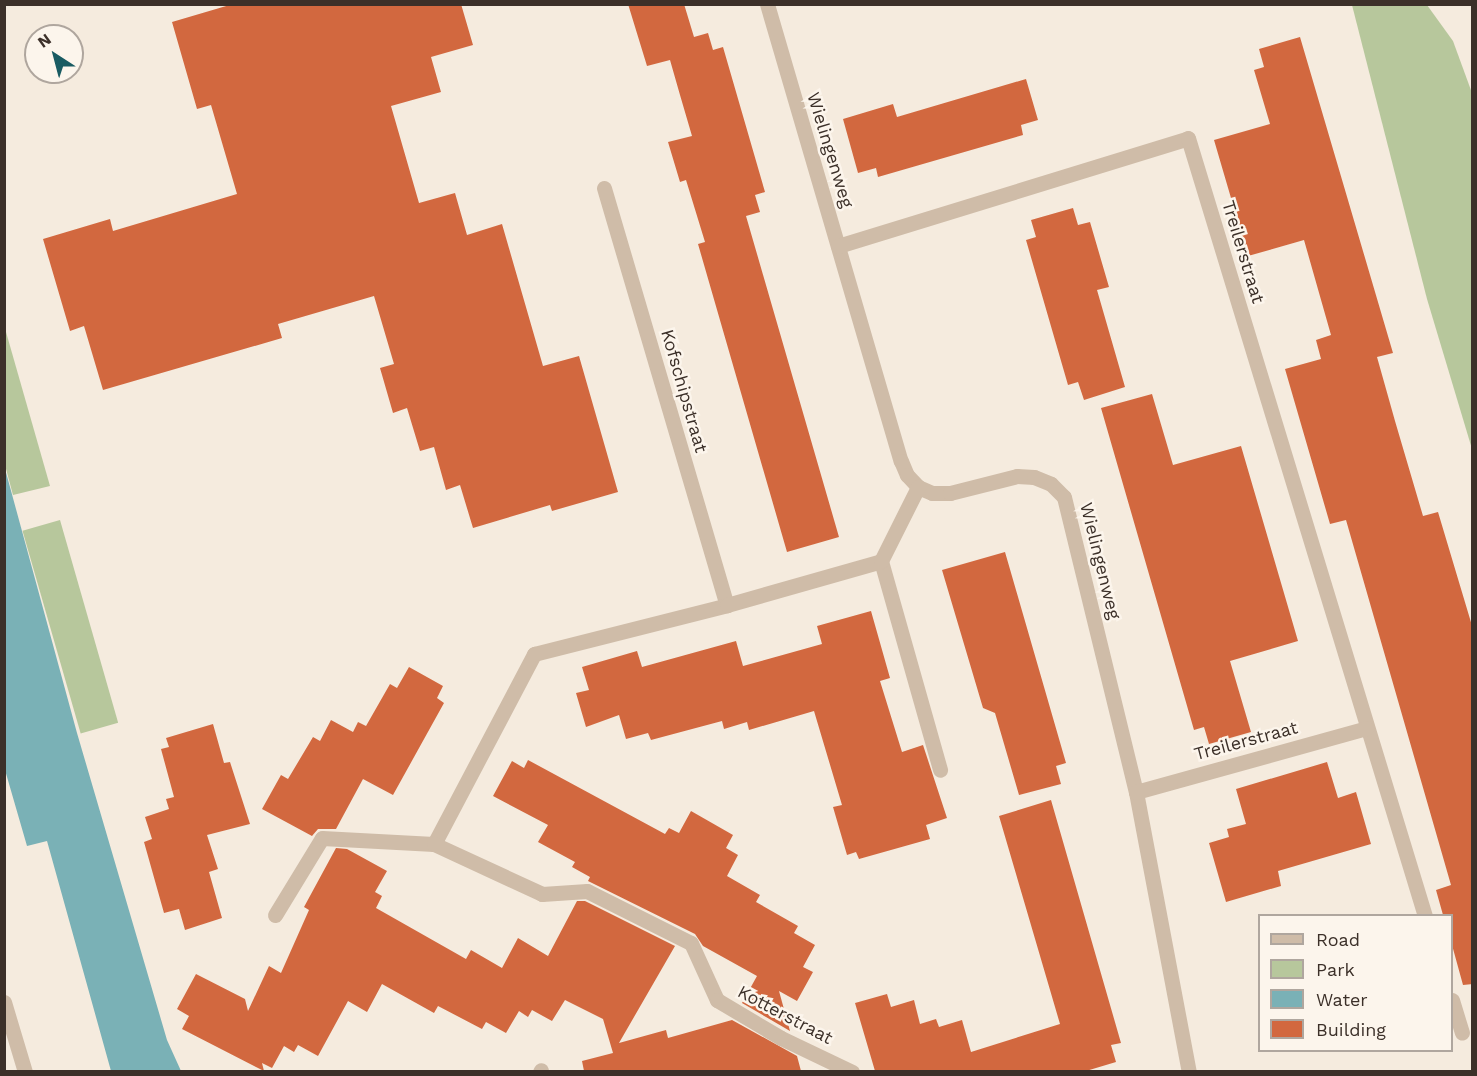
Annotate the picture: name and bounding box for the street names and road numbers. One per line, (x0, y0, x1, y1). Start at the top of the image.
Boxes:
street label: Wielingenweg (802, 90, 858, 210)
street label: Treilerstraat (1217, 198, 1269, 306)
street label: Kofschipstraat (656, 327, 712, 455)
street label: Wielingenweg (1075, 500, 1125, 622)
street label: Treilerstraat (1192, 717, 1300, 765)
street label: Kotterstraat (734, 981, 836, 1049)

